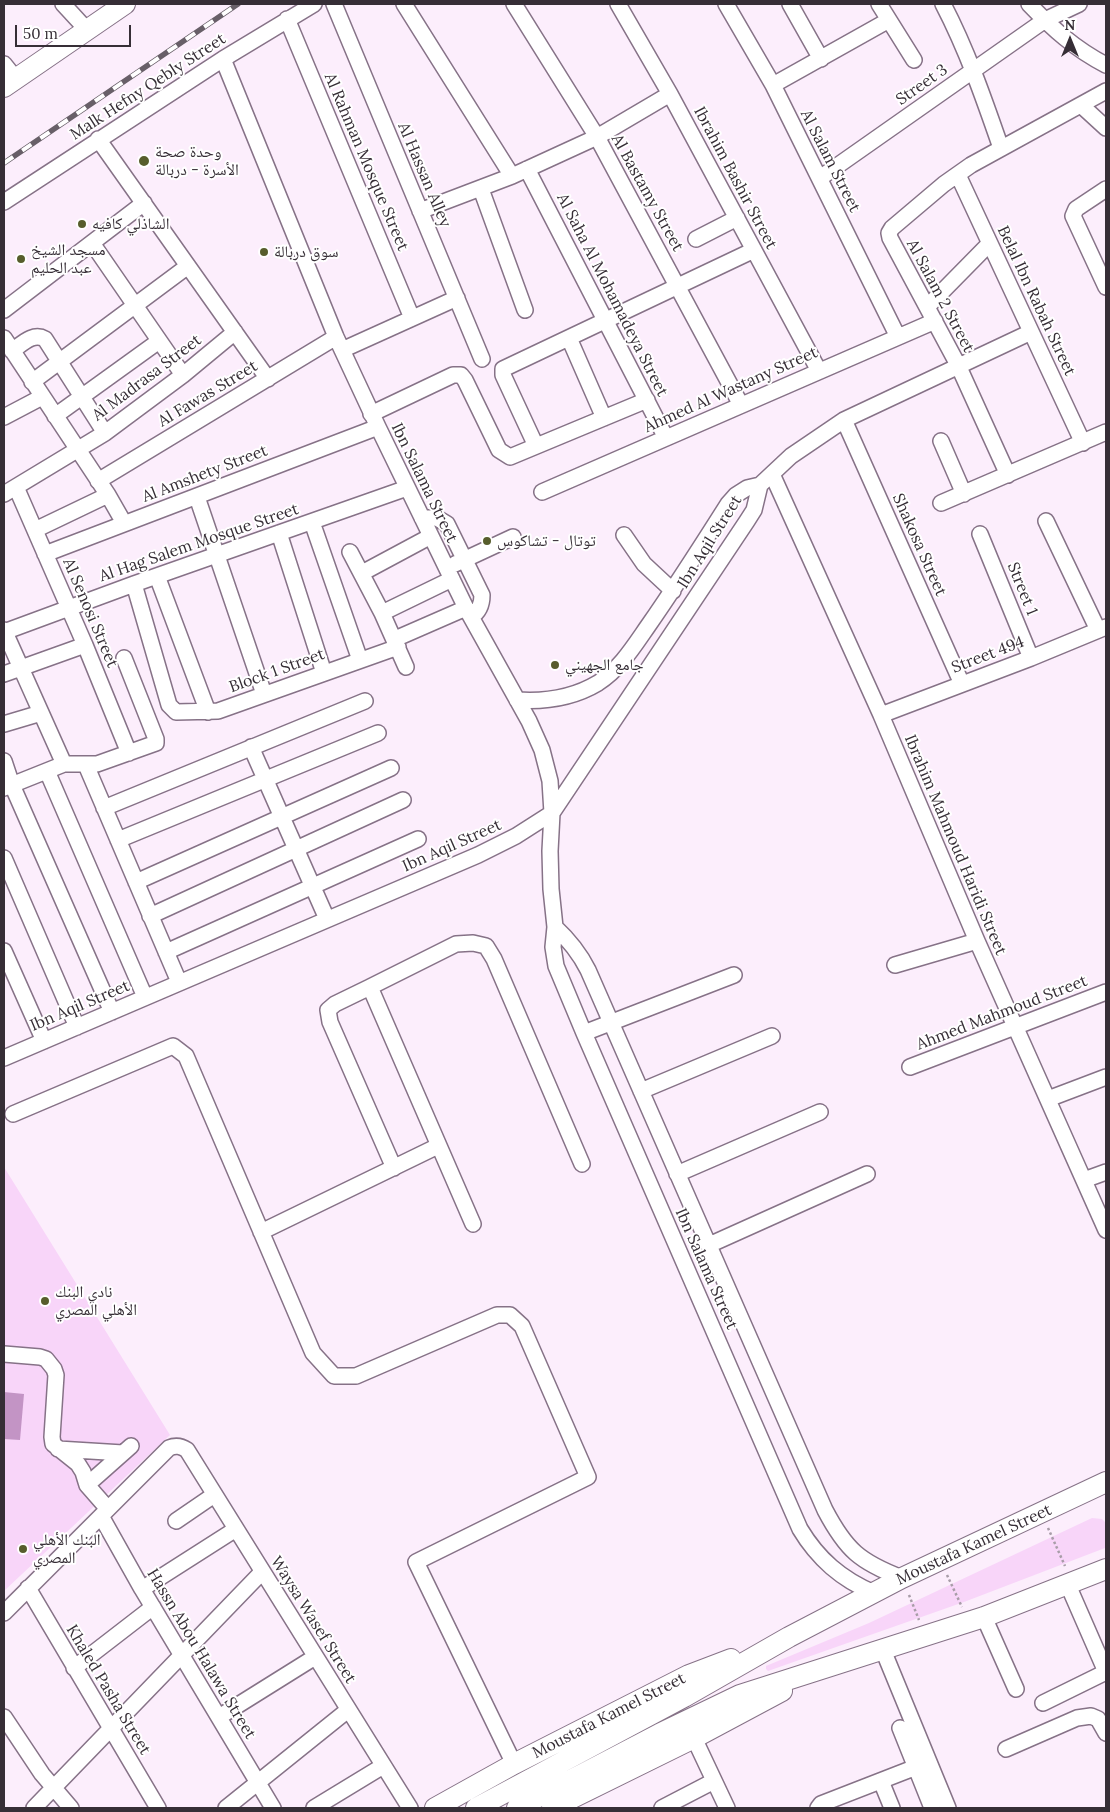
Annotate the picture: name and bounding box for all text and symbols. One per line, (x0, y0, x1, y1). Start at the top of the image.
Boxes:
scale bar (18, 15, 134, 47)
north arrow (1045, 15, 1095, 65)
text: N (1065, 16, 1075, 34)
text: 50 m (23, 24, 58, 43)
street label: Malk Hefny Qebly Street (67, 30, 229, 144)
street label: Street 3 (893, 60, 951, 110)
street label: Al Rahman Mosque Street (320, 70, 412, 254)
street label: Ibrahim Bashir Street (689, 104, 781, 252)
street label: Al Salam Street (796, 107, 864, 215)
street label: Al Hassan Alley (393, 120, 455, 230)
street label: Al Bastamy Street (607, 131, 687, 255)
place label: وحدة صحة الأسرة - دربالة (155, 142, 239, 180)
marker: وحدة صحة الأسرة - دربالة (137, 154, 151, 168)
street label: Al Saha Al Mohamadeya Street (552, 190, 672, 400)
place label: الشاذلي كافيه (92, 214, 169, 234)
marker: الشاذلي كافيه (76, 218, 88, 230)
street label: Belal Ibn Rabah Street (993, 223, 1079, 379)
street label: Al Salam 2 Street (902, 236, 978, 356)
place label: مسجد الشيخ عبد الحليم (31, 240, 106, 278)
place label: سوق دربالة (274, 242, 338, 262)
marker: سوق دربالة (258, 246, 270, 258)
marker: مسجد الشيخ عبد الحليم (15, 253, 27, 265)
street label: Al Madrasa Street (89, 331, 205, 425)
street label: Ahmed Al Wastany Street (641, 343, 821, 437)
street label: Al Fawas Street (155, 357, 261, 431)
street label: Ibn Salama Street (387, 420, 461, 546)
street label: Al Amshety Street (140, 441, 270, 507)
street label: Shakosa Street (888, 491, 950, 599)
street label: Ibn Aqil Street (674, 492, 746, 592)
street label: Al Hag Salem Mosque Street (97, 500, 301, 586)
place label: توتال - تشاكوس (497, 531, 596, 551)
marker: توتال - تشاكوس (481, 535, 493, 547)
street label: Al Senosi Street (58, 555, 122, 671)
street label: Street 1 (1003, 560, 1041, 618)
street label: Street 494 (949, 632, 1027, 678)
street label: Block 1 Street (227, 645, 327, 697)
place label: جامع الجهيني (565, 655, 644, 675)
marker: جامع الجهيني (549, 659, 561, 671)
street label: Ibrahim Mahmoud Haridi Street (900, 732, 1010, 958)
street label: Ibn Aqil Street (400, 816, 504, 876)
street label: Ahmed Mahmoud Street (914, 972, 1090, 1054)
street label: Ibn Aqil Street (27, 976, 133, 1036)
street label: Ibn Salama Street (671, 1205, 741, 1333)
place label: نادي البنك الأهلي المصري (55, 1282, 137, 1320)
marker: نادي البنك الأهلي المصري (39, 1295, 51, 1307)
street label: Moustafa Kamel Street (893, 1501, 1055, 1589)
place label: البنك الأهلي المصري (33, 1530, 101, 1568)
marker: البنك الأهلي المصري (17, 1543, 29, 1555)
street label: Waysa Wasef Street (266, 1553, 360, 1687)
street label: Hassn Abou Halawa Street (142, 1565, 260, 1743)
street label: Khaled Pasha Street (62, 1622, 154, 1758)
street label: Moustafa Kamel Street (529, 1669, 689, 1763)

